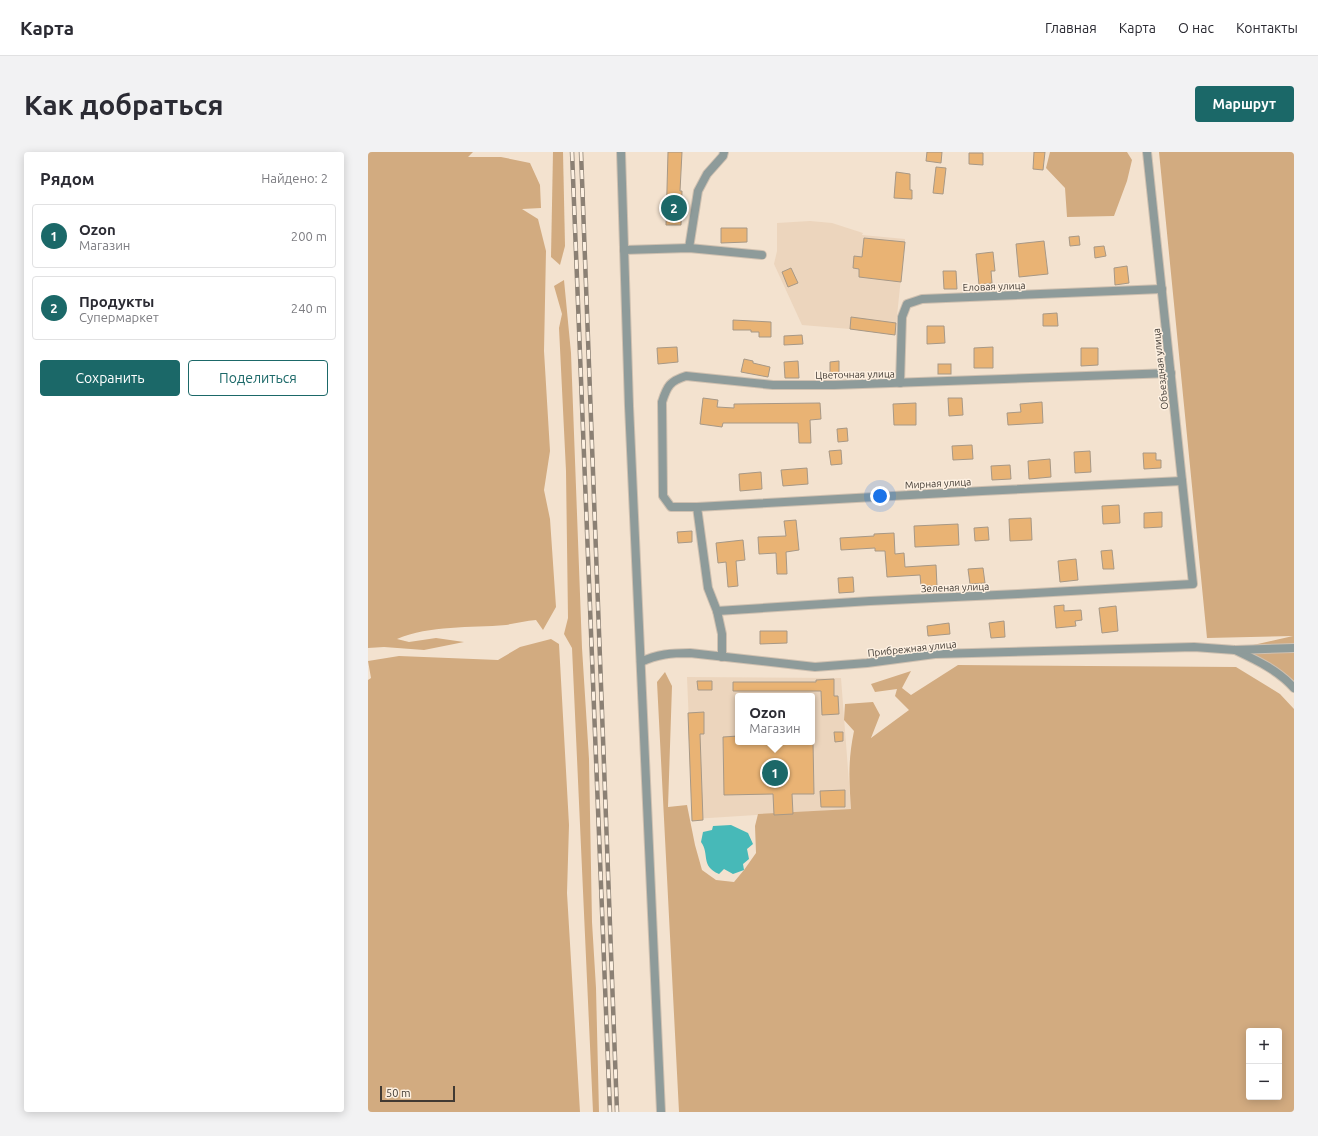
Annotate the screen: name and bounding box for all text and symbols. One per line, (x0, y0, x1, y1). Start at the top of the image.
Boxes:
text: Карта (20, 17, 74, 39)
text: Главная (1045, 20, 1097, 36)
text: Карта (1119, 20, 1156, 36)
text: О нас (1178, 20, 1214, 36)
text: Контакты (1236, 20, 1298, 36)
button: Маршрут (1195, 86, 1294, 122)
text: Как добраться (24, 89, 223, 120)
text: Рядом (40, 169, 95, 188)
text: Найдено: 2 (261, 171, 328, 185)
pin: 2 (661, 193, 687, 223)
text: Ozon (79, 221, 116, 238)
text: 1 (50, 229, 58, 243)
text: 200 m (291, 229, 327, 243)
text: Магазин (79, 238, 130, 252)
street label: Еловая улица (962, 280, 1026, 293)
text: Продукты (79, 293, 154, 310)
text: 2 (50, 301, 58, 315)
text: 240 m (291, 301, 327, 315)
text: Супермаркет (79, 310, 159, 324)
street label: Объездная улица (1151, 328, 1170, 410)
button: Сохранить (40, 360, 180, 396)
button: Поделиться (188, 360, 328, 396)
street label: Цветочная улица (815, 368, 895, 381)
street label: Мирная улица (905, 476, 972, 491)
your location (870, 486, 890, 506)
street label: Зеленая улица (921, 581, 989, 594)
street label: Прибрежная улица (867, 638, 957, 659)
popup (735, 693, 815, 745)
text: Ozon (749, 704, 786, 721)
text: Магазин (749, 721, 801, 735)
pin: 1 (762, 758, 788, 788)
map controls (1246, 1028, 1282, 1100)
button: + (1246, 1028, 1282, 1064)
button: − (1246, 1064, 1282, 1100)
scale bar (380, 1084, 455, 1103)
text: 50 m (386, 1087, 410, 1099)

